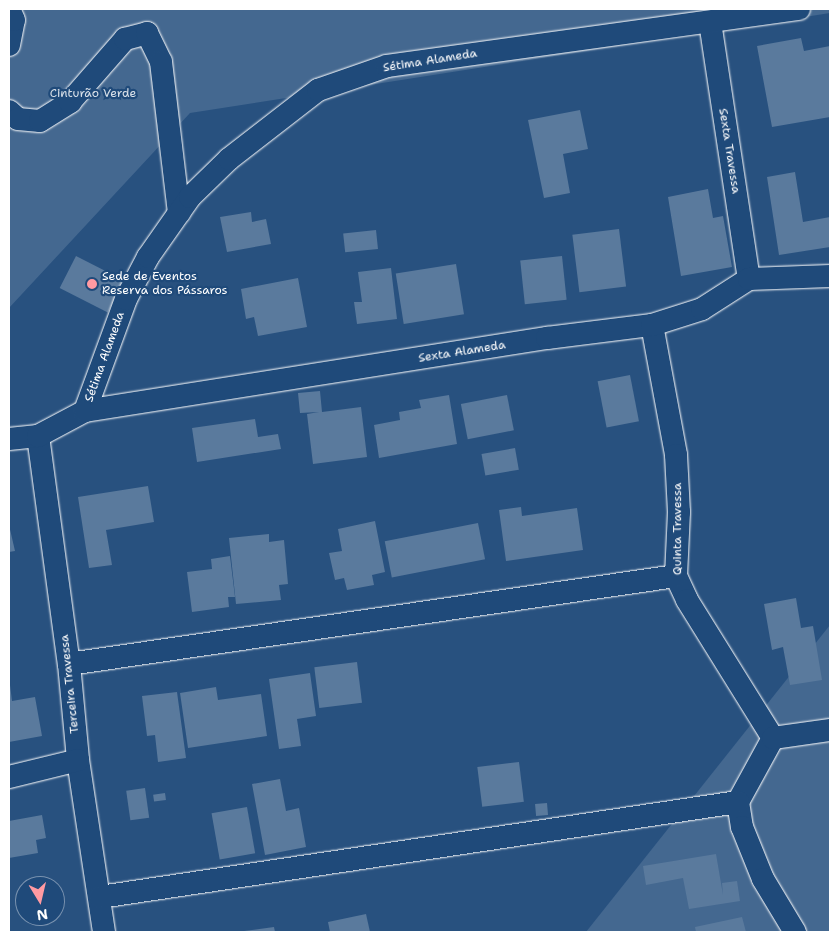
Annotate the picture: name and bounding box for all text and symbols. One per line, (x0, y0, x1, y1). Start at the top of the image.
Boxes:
street label: Sétima Alameda (382, 46, 478, 76)
park label: Cinturão Verde (50, 87, 136, 101)
street label: Sexta Travessa (715, 107, 743, 195)
place label: Sede de Eventos Reserva dos Pássaros (102, 270, 228, 298)
marker: Sede de Eventos Reserva dos Pássaros (86, 278, 98, 290)
street label: Sétima Alameda (82, 310, 128, 404)
street label: Sexta Alameda (417, 338, 507, 366)
street label: Quinta Travessa (671, 483, 685, 575)
street label: Terceira Travessa (58, 634, 82, 734)
north arrow (15, 876, 65, 926)
text: N (35, 905, 49, 925)

